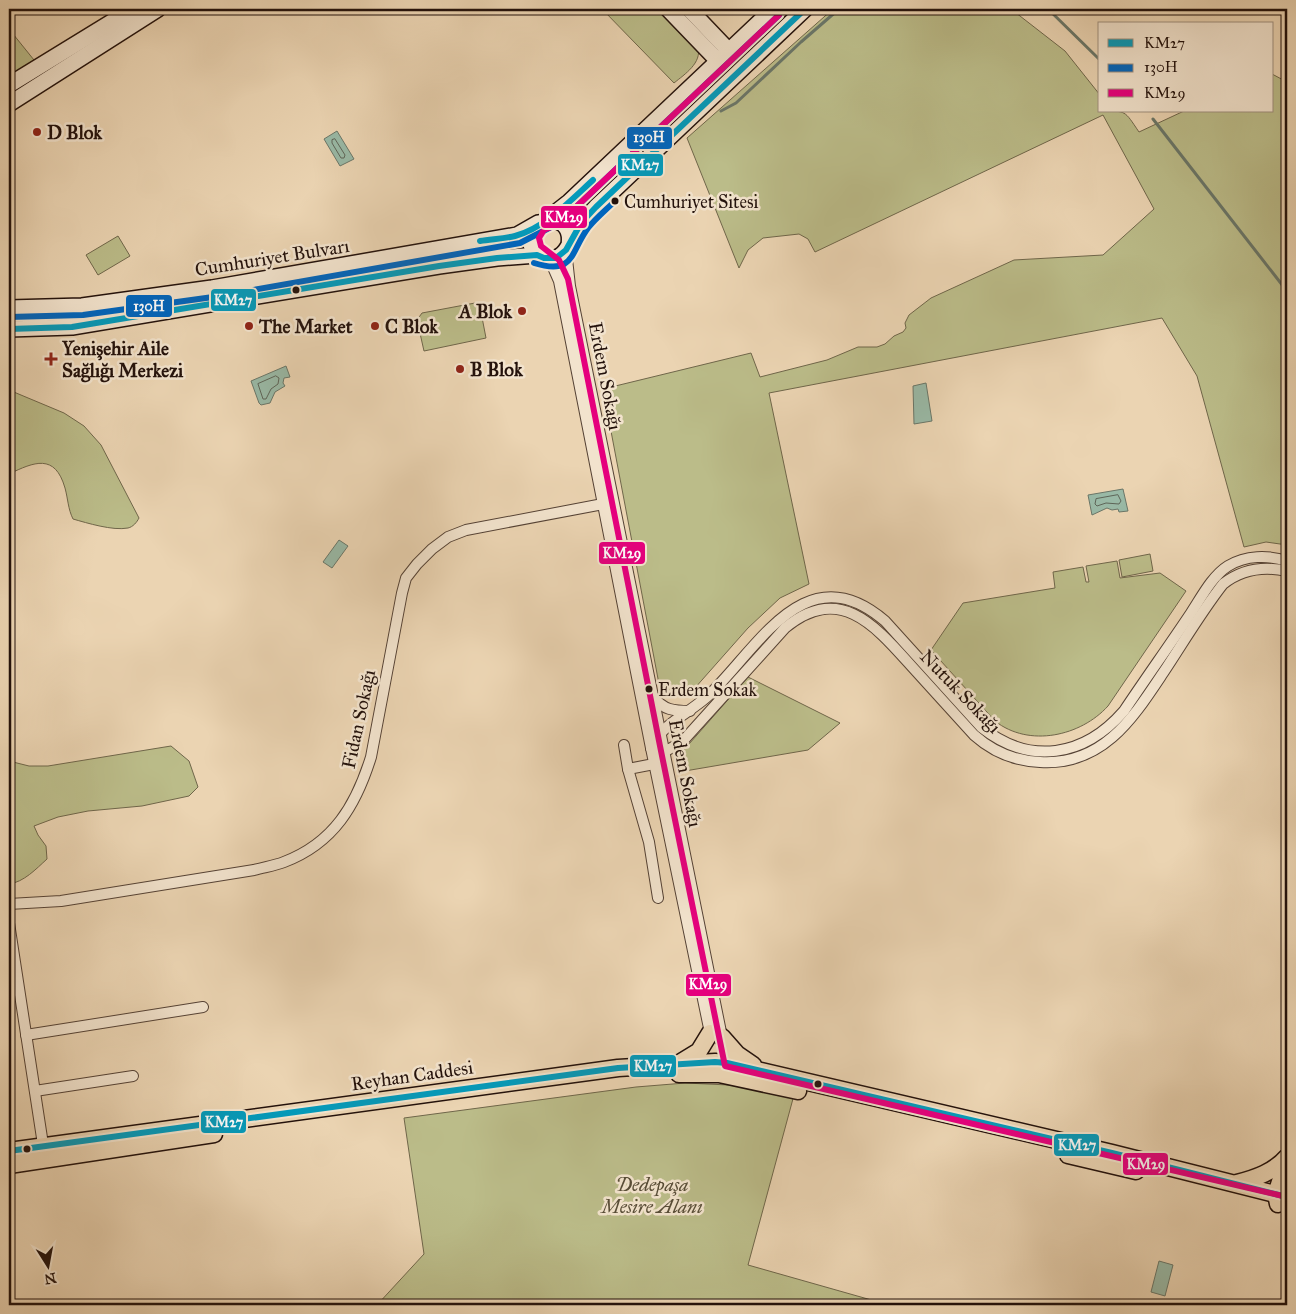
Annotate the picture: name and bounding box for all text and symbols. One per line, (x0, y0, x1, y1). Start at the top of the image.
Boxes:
legend (1098, 22, 1274, 112)
text: KM27 (1144, 34, 1185, 52)
text: 130H (1144, 58, 1178, 76)
text: KM29 (1144, 84, 1186, 102)
place label: D Blok (47, 121, 103, 144)
marker: D Blok (31, 126, 43, 138)
line badge: 130H (626, 126, 673, 150)
text: 130H (633, 129, 665, 147)
line badge: KM27 (617, 153, 664, 177)
text: KM27 (621, 157, 660, 174)
place label: Cumhuriyet Sitesi (624, 191, 759, 213)
marker: Cumhuriyet Sitesi (610, 196, 620, 206)
line badge: KM29 (540, 205, 588, 229)
text: KM29 (545, 209, 583, 227)
street label: Cumhuriyet Bulvarı (193, 234, 351, 281)
unlabelled marker (291, 285, 301, 295)
line badge: KM27 (210, 288, 257, 312)
text: KM27 (214, 292, 253, 309)
line badge: 130H (125, 294, 173, 318)
text: 130H (133, 298, 165, 316)
place label: A Blok (457, 300, 513, 323)
marker: A Blok (516, 305, 528, 317)
place label: The Market (258, 315, 353, 338)
place label: C Blok (385, 315, 439, 338)
marker: The Market (243, 320, 255, 332)
marker: C Blok (369, 320, 381, 332)
street label: Erdem Sokağı (583, 320, 627, 432)
place label: Yenişehir Aile Sağlığı Merkezi (61, 337, 184, 383)
marker: Yenişehir Aile Sağlığı Merkezi (44, 352, 58, 366)
place label: B Blok (470, 358, 524, 381)
marker: B Blok (454, 363, 466, 375)
line badge: KM29 (598, 541, 646, 565)
text: KM29 (603, 545, 641, 563)
street label: Nutuk Sokağı (914, 645, 1006, 739)
street label: Fidan Sokağı (337, 667, 381, 771)
place label: Erdem Sokak (658, 679, 758, 701)
marker: Erdem Sokak (644, 684, 654, 694)
street label: Erdem Sokağı (663, 717, 707, 829)
line badge: KM29 (685, 973, 732, 997)
text: KM29 (689, 976, 727, 994)
line badge: KM27 (629, 1054, 677, 1078)
street label: Reyhan Caddesi (350, 1056, 475, 1095)
text: KM27 (634, 1058, 673, 1075)
unlabelled marker (813, 1079, 823, 1089)
line badge: KM27 (200, 1110, 247, 1134)
text: KM27 (205, 1114, 244, 1131)
line badge: KM27 (1053, 1133, 1100, 1157)
text: KM27 (1058, 1137, 1097, 1154)
unlabelled marker (22, 1144, 32, 1154)
line badge: KM29 (1122, 1152, 1169, 1176)
text: KM29 (1127, 1156, 1165, 1174)
park label: Dedepaşa Mesire Alanı (599, 1173, 703, 1218)
north arrow (22, 1242, 72, 1292)
text: N (43, 1269, 58, 1288)

